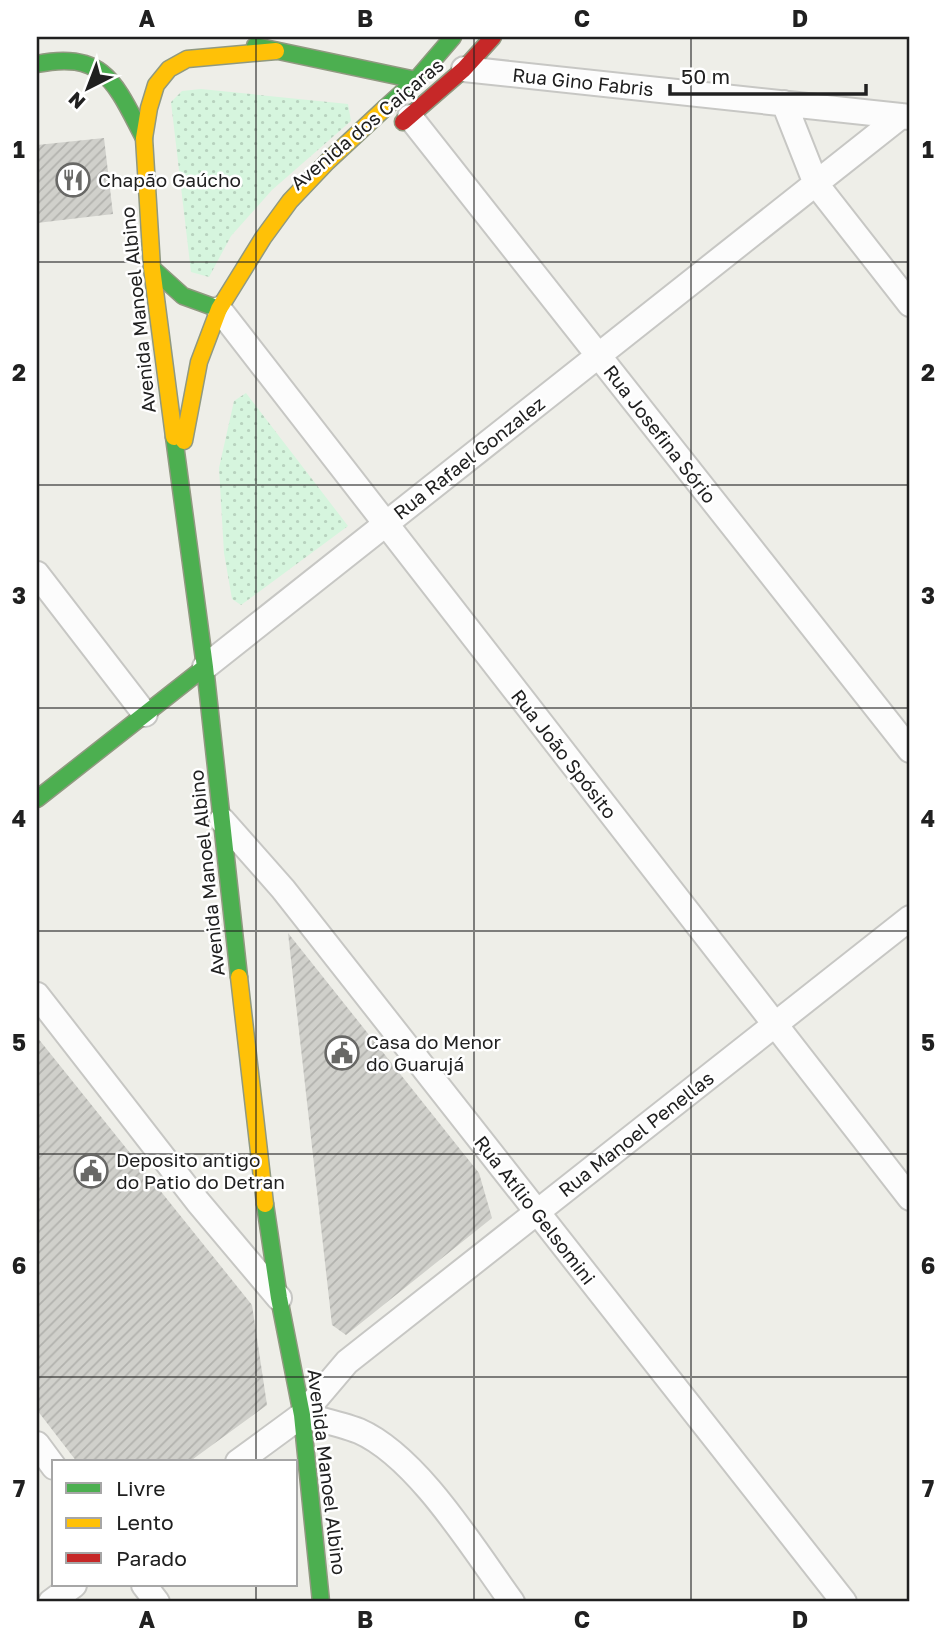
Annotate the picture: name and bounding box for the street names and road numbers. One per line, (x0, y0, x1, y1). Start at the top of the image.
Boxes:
street label: Avenida dos Caiçaras (286, 53, 448, 194)
street label: Rua Gino Fabris (511, 63, 655, 100)
street label: Avenida Manoel Albino (115, 206, 160, 414)
street label: Rua Josefina Sório (599, 360, 721, 507)
street label: Rua Rafael Gonzalez (388, 391, 549, 524)
street label: Rua João Spósito (507, 684, 622, 823)
street label: Avenida Manoel Albino (184, 769, 229, 977)
street label: Rua Manoel Penellas (554, 1066, 718, 1201)
street label: Rua Atílio Gelsomini (470, 1131, 601, 1289)
street label: Avenida Manoel Albino (303, 1368, 352, 1576)

